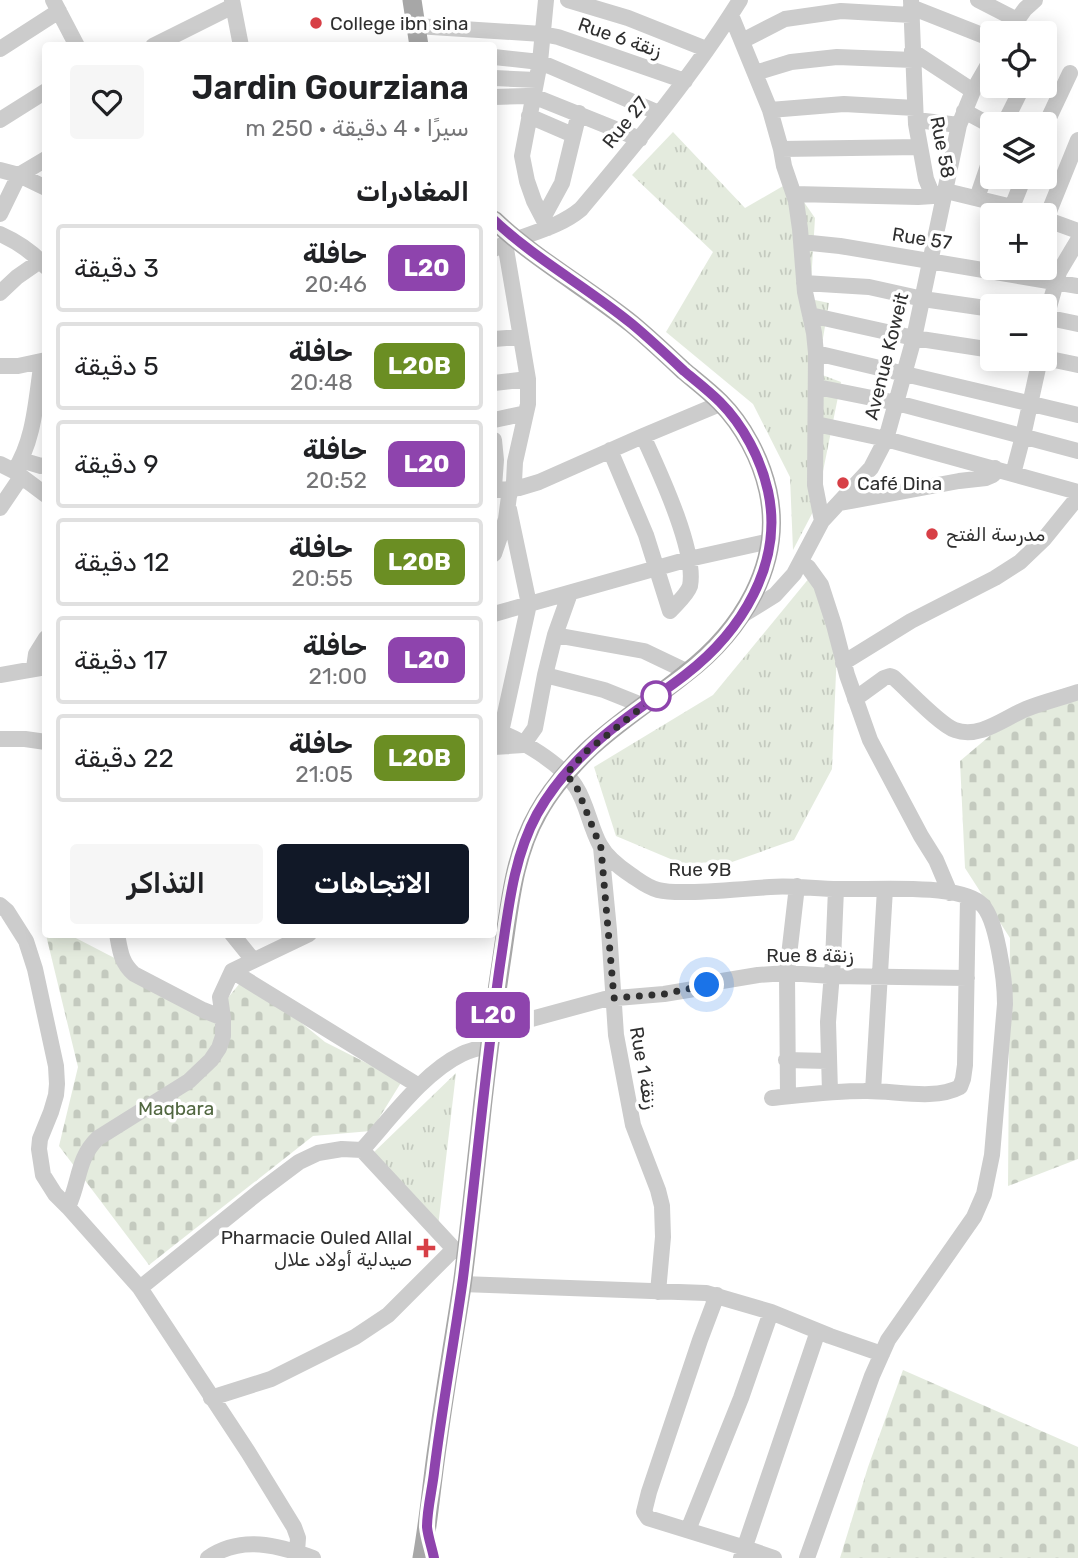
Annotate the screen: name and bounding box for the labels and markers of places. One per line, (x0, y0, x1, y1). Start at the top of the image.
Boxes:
place label: College ibn sina (330, 12, 468, 35)
marker: College ibn sina (308, 15, 324, 31)
place label: Café Dina (857, 472, 942, 495)
marker: Café Dina (835, 475, 851, 491)
place label: مدرسة الفتح (946, 523, 1045, 548)
marker: مدرسة الفتح (924, 526, 940, 542)
unlabelled marker (641, 681, 671, 711)
place label: Pharmacie Ouled Allal صيدلية أولاد علال (221, 1226, 412, 1271)
marker: Pharmacie Ouled Allal صيدلية أولاد علال (418, 1240, 434, 1256)

